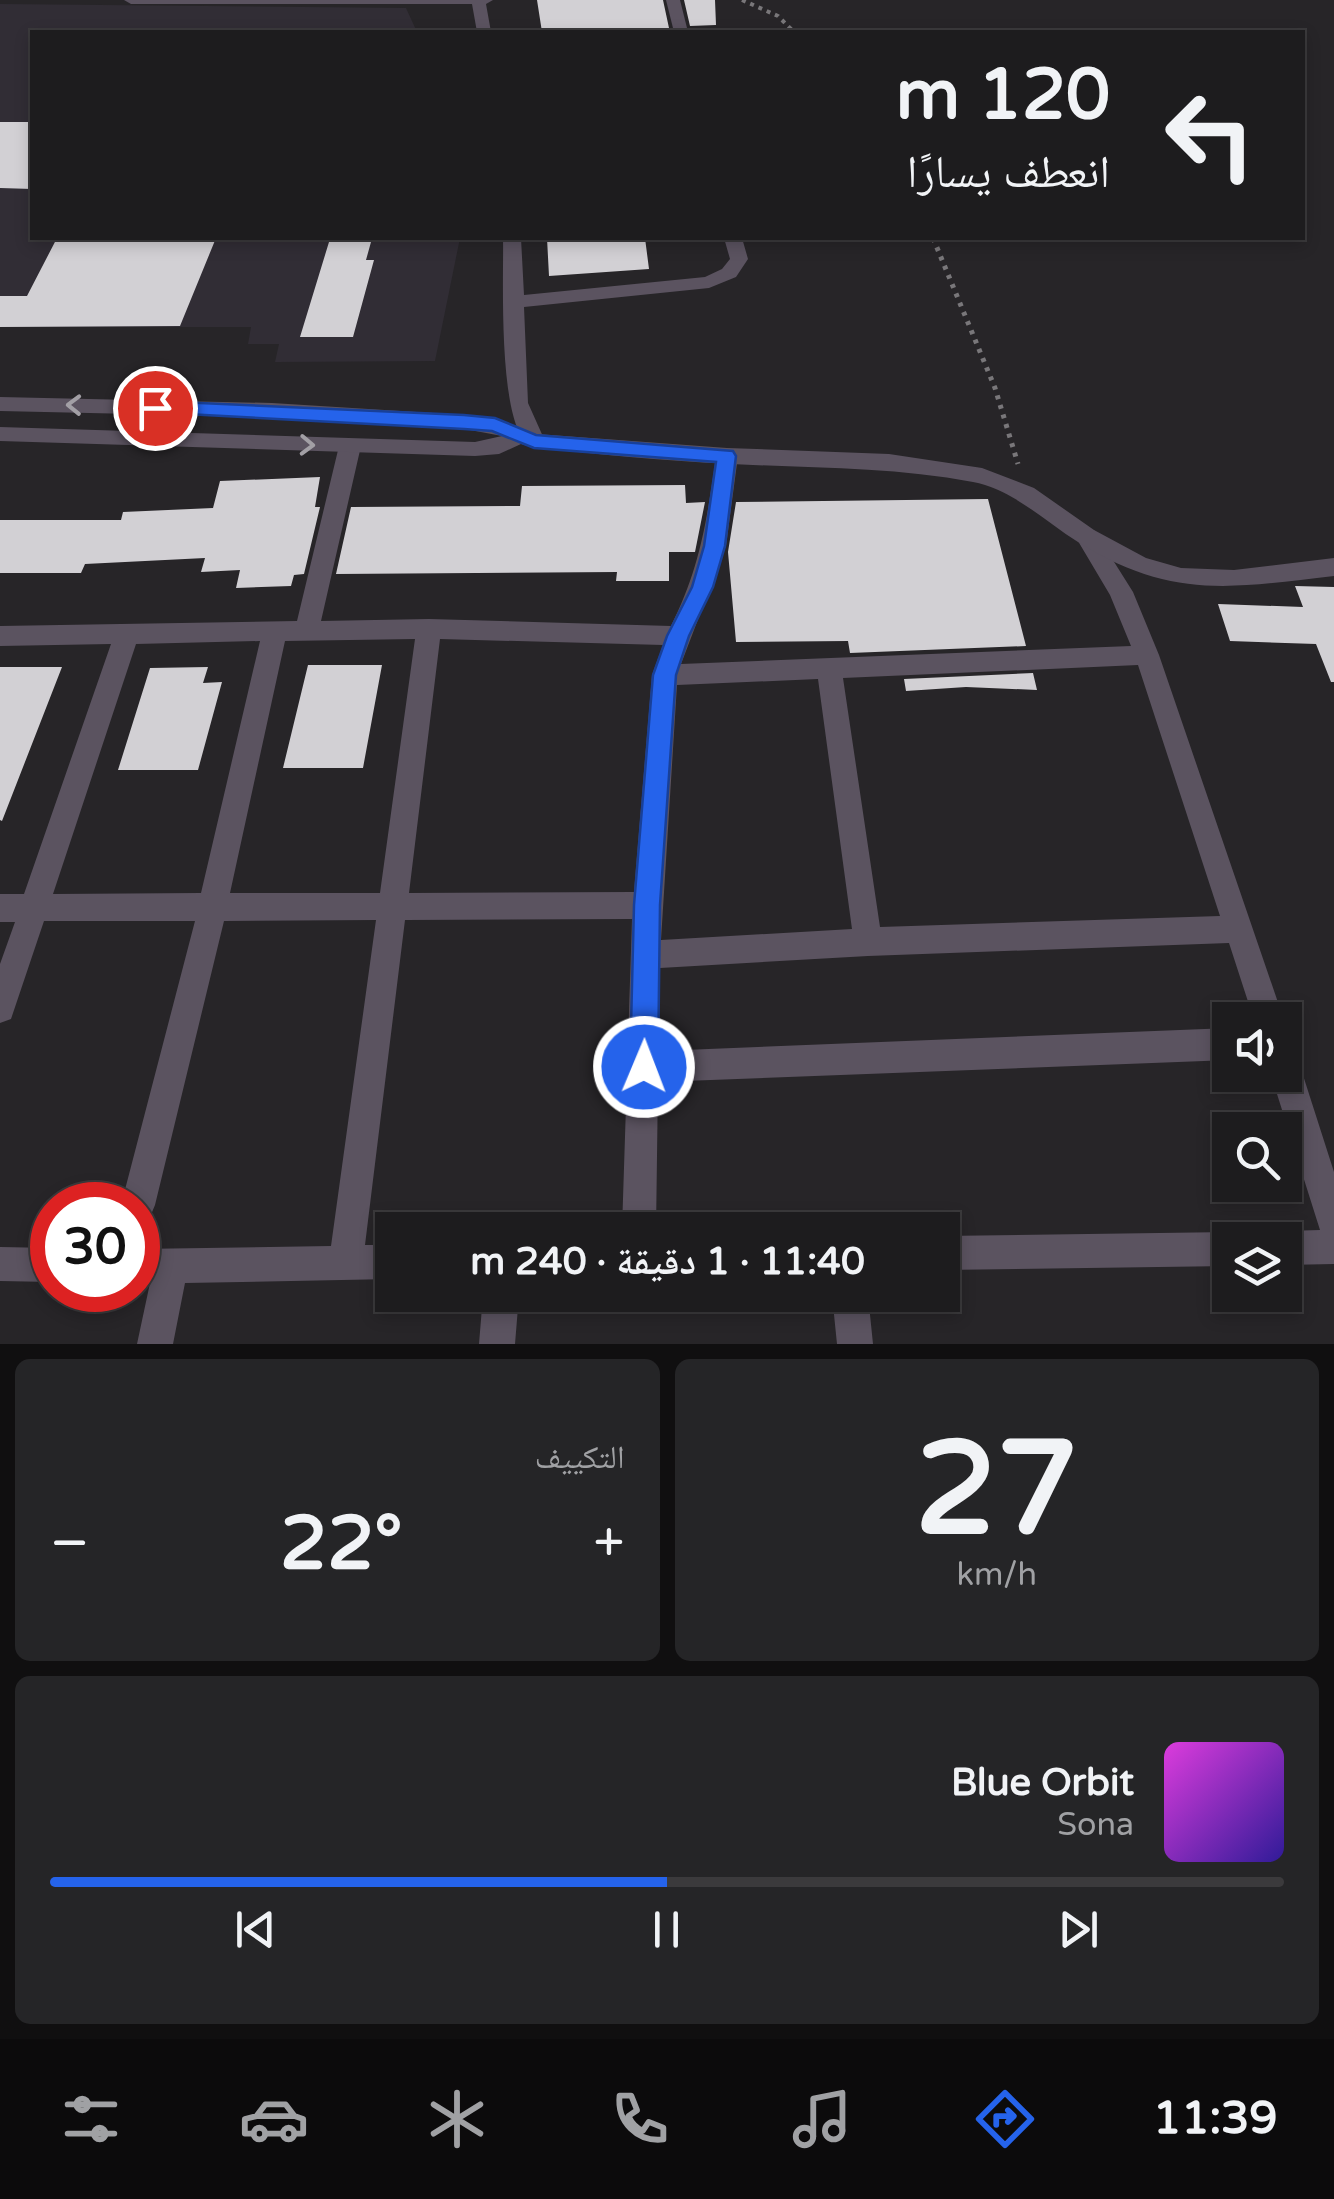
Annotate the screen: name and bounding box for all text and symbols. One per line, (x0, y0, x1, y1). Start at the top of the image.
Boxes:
text: 120 m (896, 54, 1110, 138)
icon: left (1145, 70, 1275, 200)
text: انعطف يسارًا (907, 146, 1110, 200)
pin (113, 366, 198, 451)
icon: arrive (128, 381, 183, 436)
one-way arrow (65, 395, 81, 416)
one-way arrow (300, 434, 316, 455)
map controls (1212, 1002, 1302, 1312)
button: sound (1212, 1002, 1302, 1092)
position arrow (592, 1015, 696, 1119)
button: search (1212, 1112, 1302, 1202)
speed limit sign: 30 (30, 1182, 160, 1312)
button: layers (1212, 1222, 1302, 1312)
text: 11:40 · 1 دقيقة · 240 m (470, 1239, 865, 1285)
text: 27 (915, 1413, 1078, 1569)
text: التكييف (535, 1439, 625, 1477)
text: 22° (280, 1499, 403, 1589)
text: − (50, 1511, 89, 1577)
text: + (594, 1511, 625, 1577)
text: km/h (957, 1556, 1037, 1594)
text: Blue Orbit (951, 1760, 1134, 1806)
text: Sona (1057, 1806, 1134, 1844)
icon: previous (228, 1902, 283, 1957)
icon: pause (639, 1902, 694, 1957)
icon: next (1051, 1902, 1106, 1957)
icon: filters (56, 2084, 126, 2154)
icon: car (239, 2084, 309, 2154)
icon: climate (422, 2084, 492, 2154)
icon: phone (605, 2084, 675, 2154)
icon: music (787, 2084, 857, 2154)
icon: directions (970, 2084, 1040, 2154)
text: 11:39 (1153, 2092, 1278, 2146)

